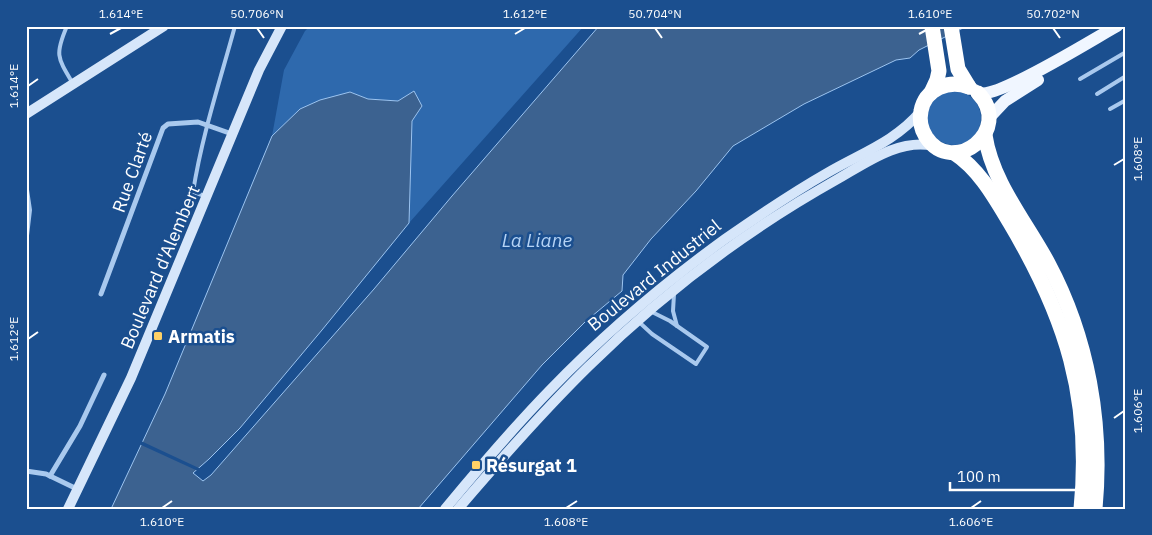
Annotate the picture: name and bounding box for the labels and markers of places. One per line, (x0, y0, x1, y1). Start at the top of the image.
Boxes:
place label: Armatis (168, 325, 235, 348)
marker: Armatis (152, 330, 164, 342)
place label: Résurgat 1 (486, 454, 577, 477)
marker: Résurgat 1 (470, 459, 482, 471)

